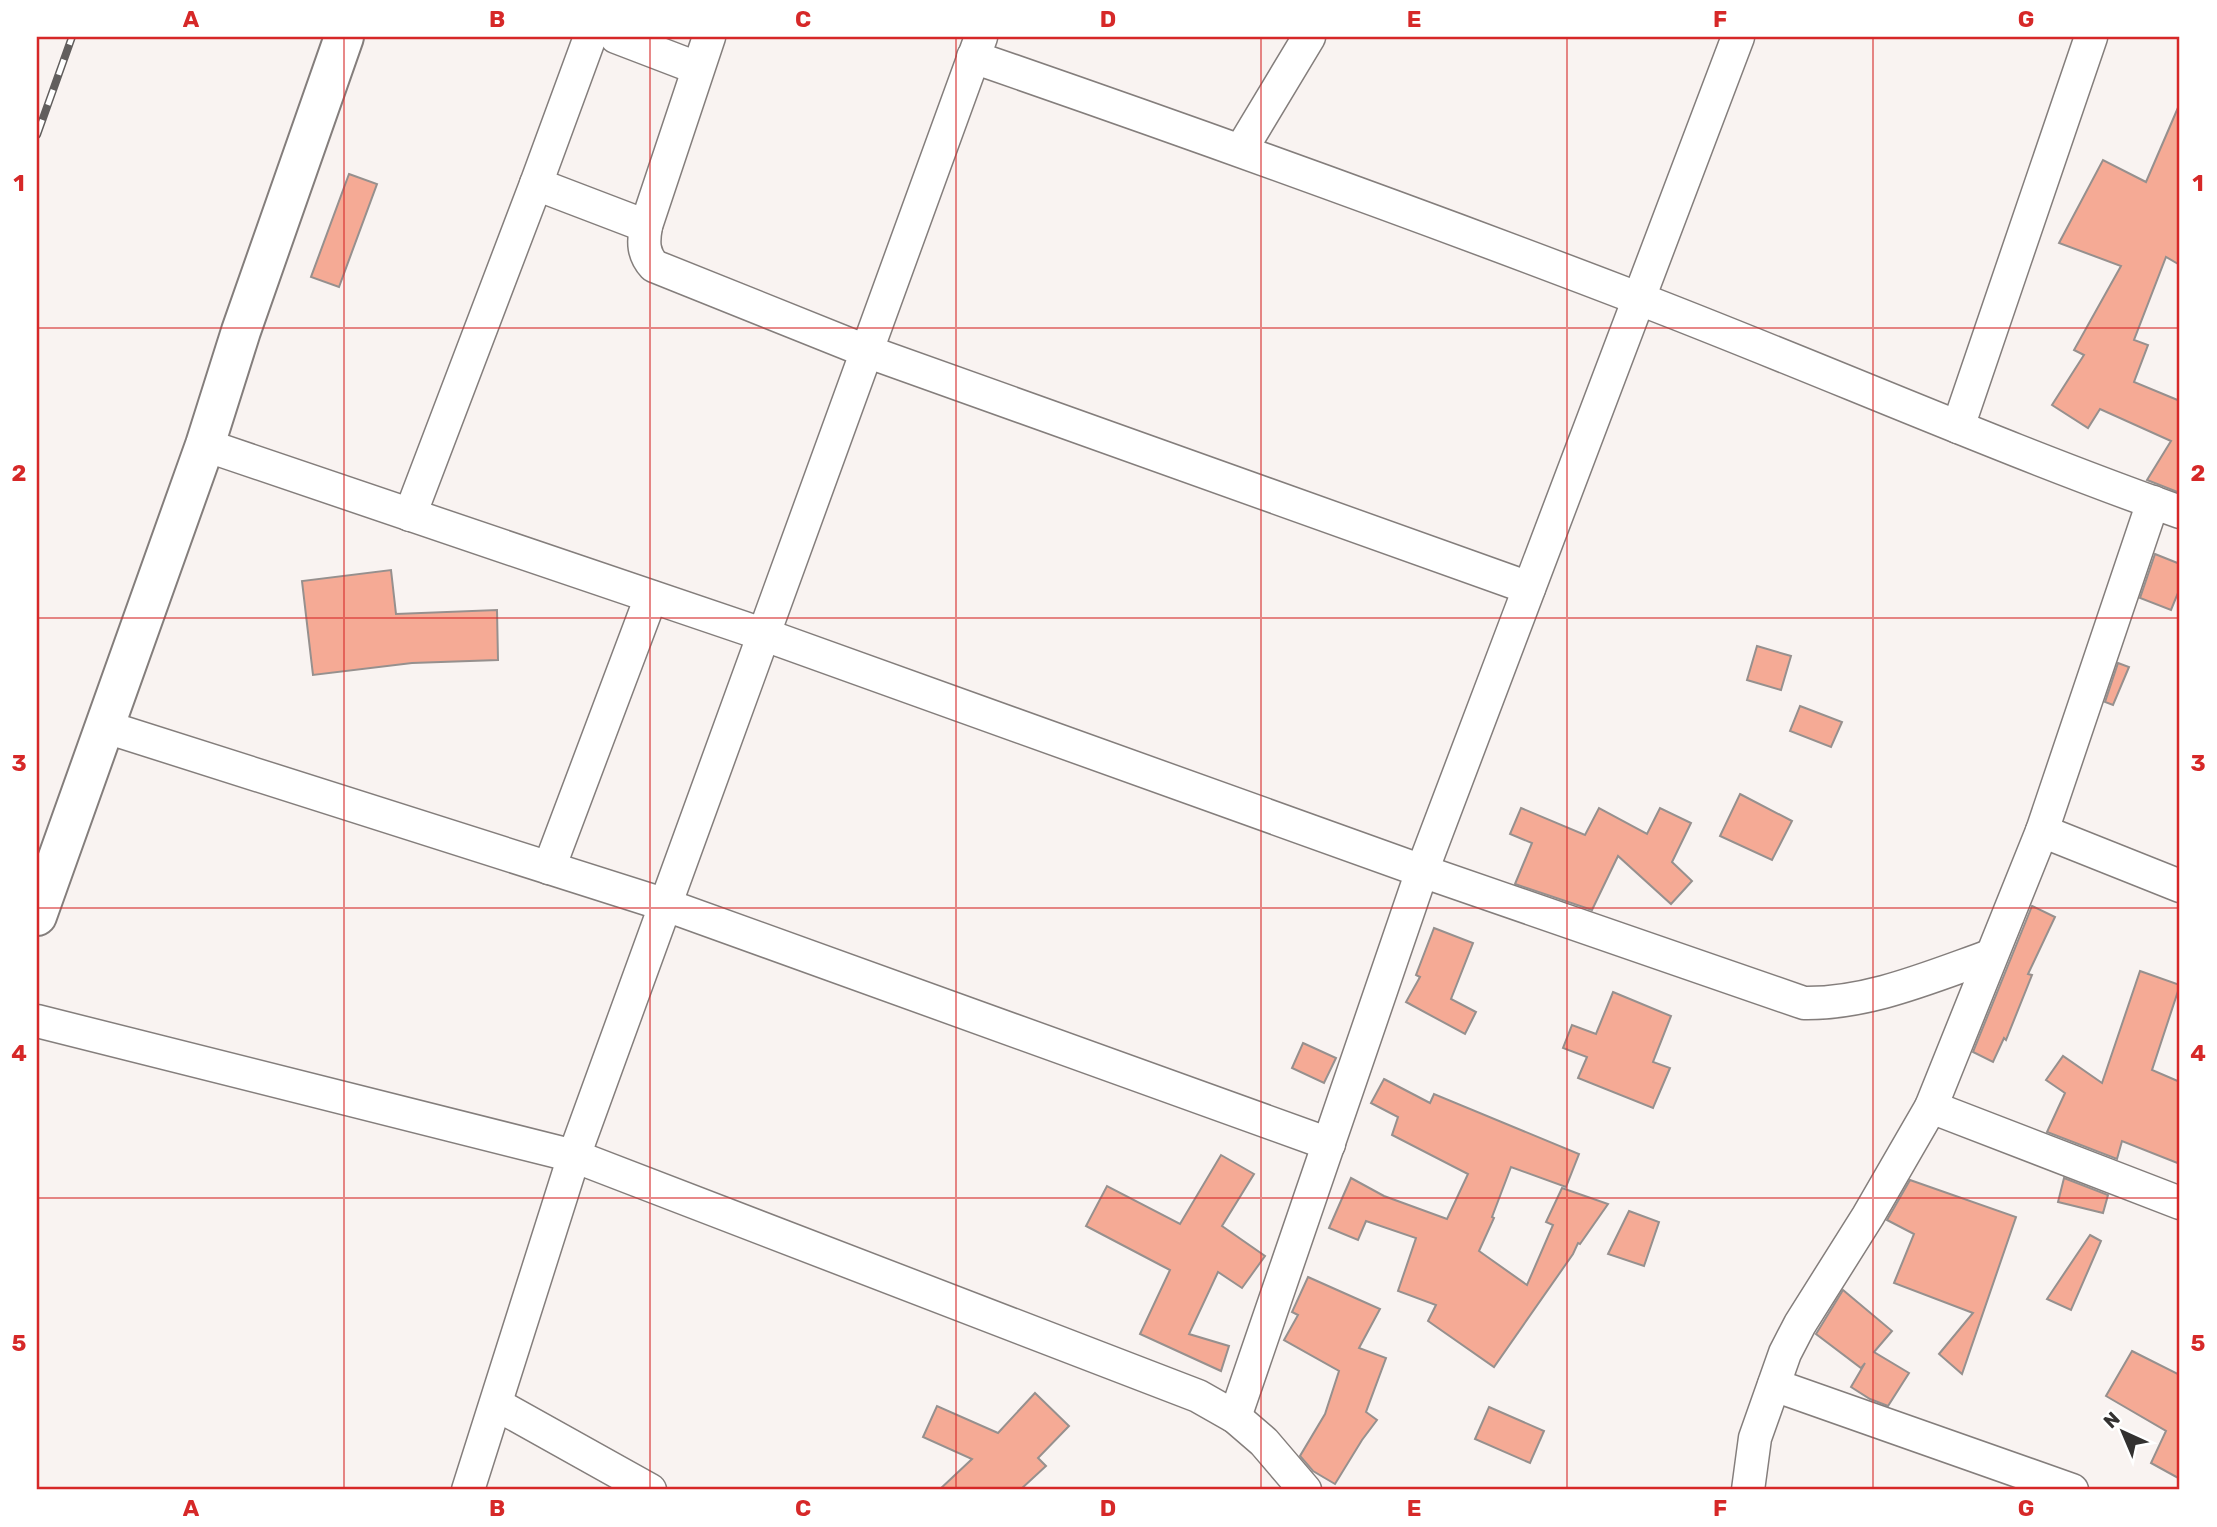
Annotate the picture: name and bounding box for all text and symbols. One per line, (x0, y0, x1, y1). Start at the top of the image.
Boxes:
text: A (183, 5, 200, 33)
text: B (489, 5, 505, 33)
text: C (795, 5, 811, 33)
text: D (1100, 5, 1116, 33)
text: E (1407, 5, 1421, 33)
text: F (1713, 5, 1727, 33)
text: G (2018, 5, 2034, 33)
text: 1 (13, 169, 25, 197)
text: 1 (2192, 169, 2204, 197)
text: 2 (12, 459, 26, 487)
text: 2 (2191, 459, 2205, 487)
text: 3 (11, 749, 27, 777)
text: 3 (2190, 749, 2206, 777)
text: 4 (11, 1039, 27, 1067)
text: 4 (2190, 1039, 2206, 1067)
text: 5 (12, 1329, 27, 1357)
text: 5 (2191, 1329, 2206, 1357)
north arrow (2088, 1398, 2158, 1468)
text: N (2099, 1407, 2124, 1433)
text: A (183, 1494, 200, 1522)
text: B (489, 1494, 505, 1522)
text: C (795, 1494, 811, 1522)
text: D (1100, 1494, 1116, 1522)
text: E (1407, 1494, 1421, 1522)
text: F (1713, 1494, 1727, 1522)
text: G (2018, 1494, 2034, 1522)

